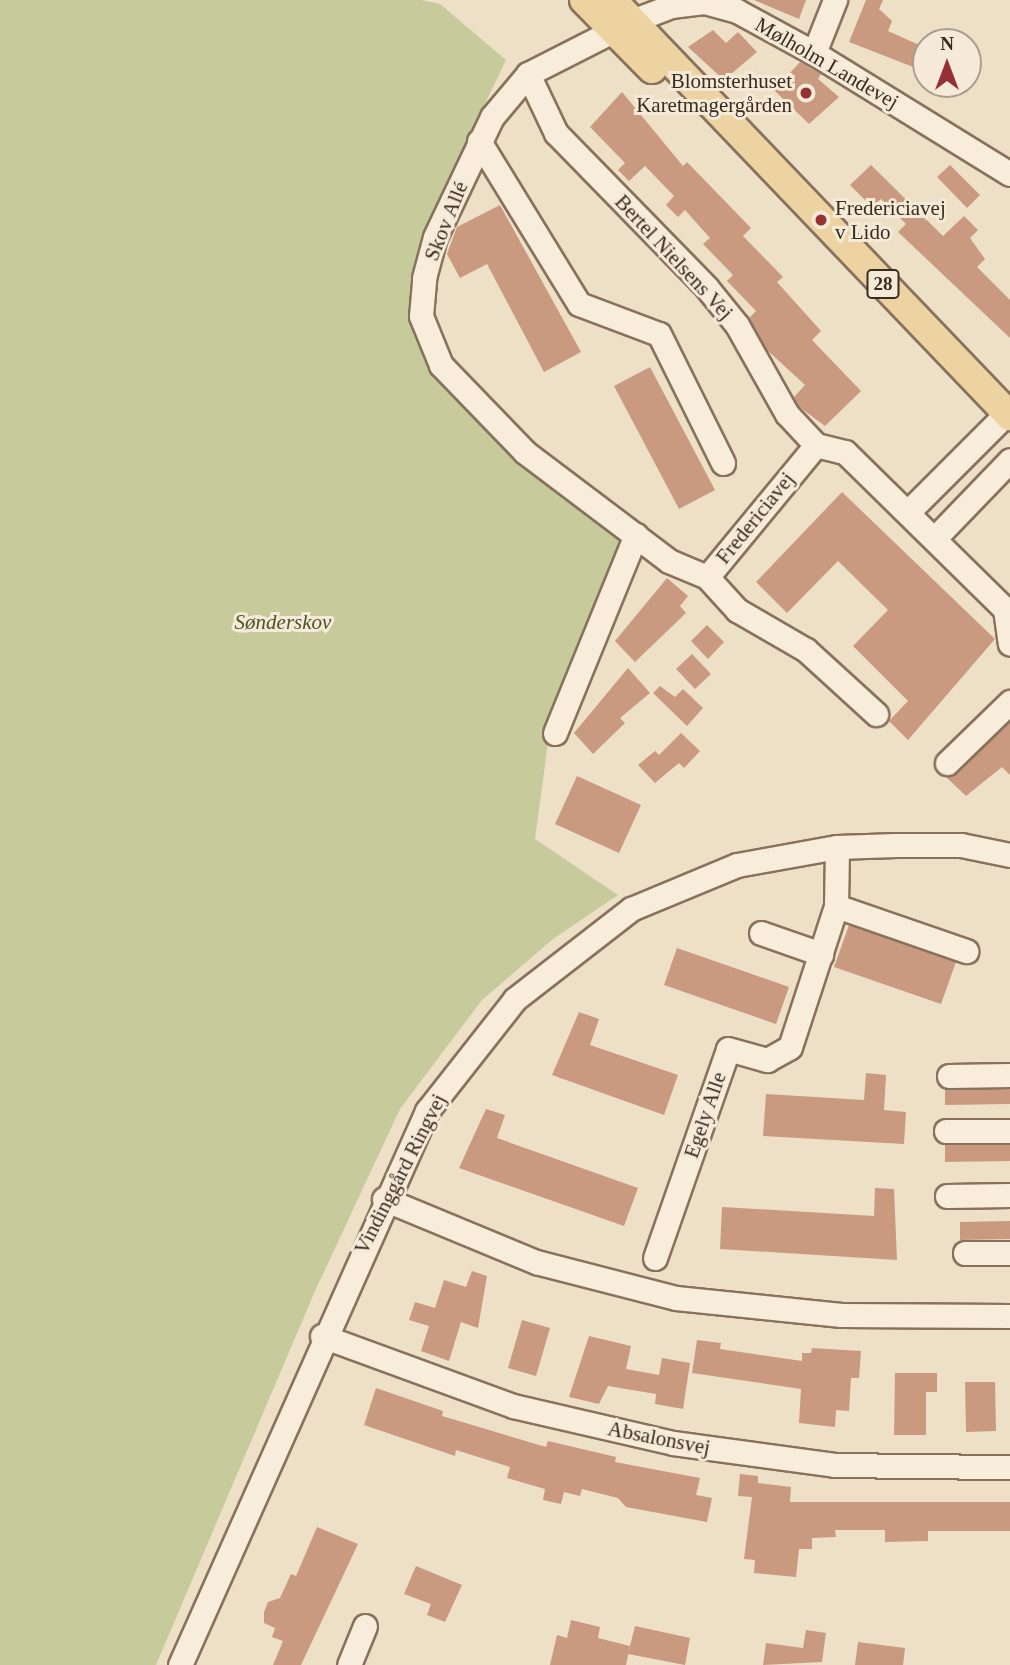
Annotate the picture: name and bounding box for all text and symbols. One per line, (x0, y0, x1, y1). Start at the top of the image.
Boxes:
street label: Mølholm Landevej (751, 12, 903, 114)
north arrow (912, 28, 982, 98)
text: N (940, 33, 954, 54)
place label: Blomsterhuset Karetmagergården (636, 68, 792, 118)
marker: Blomsterhuset Karetmagergården (798, 85, 814, 101)
street label: Skov Allé (418, 177, 474, 265)
street label: Bertel Nielsens Vej (610, 189, 738, 325)
place label: Fredericiavej v Lido (835, 195, 946, 245)
marker: Fredericiavej v Lido (813, 212, 829, 228)
road number: 28 (866, 268, 900, 300)
street label: Fredericiavej (710, 467, 800, 569)
park label: Sønderskov (235, 609, 331, 635)
street label: Egely Alle (678, 1068, 732, 1162)
street label: Vindinggård Ringvej (349, 1090, 451, 1258)
street label: Absalonsvej (606, 1416, 712, 1460)

